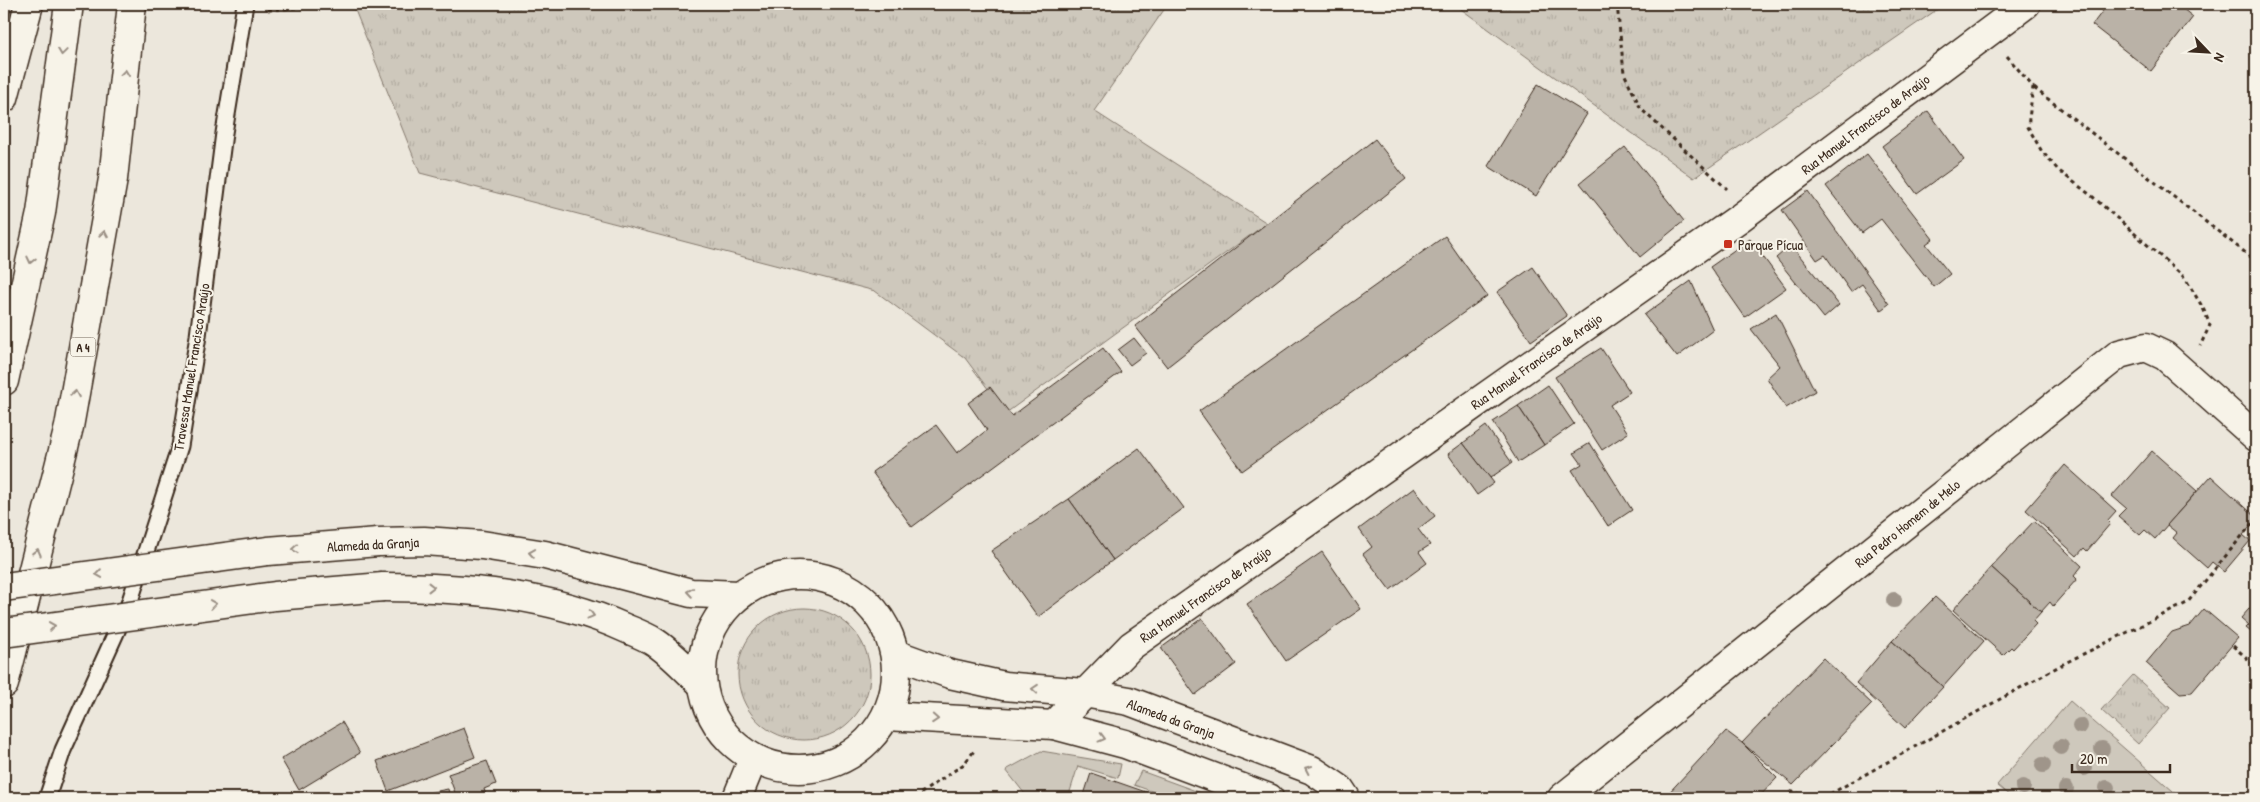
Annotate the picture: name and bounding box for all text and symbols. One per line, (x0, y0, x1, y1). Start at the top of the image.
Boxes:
north arrow (2182, 28, 2232, 78)
one-way arrow (58, 48, 68, 56)
text: N (2210, 50, 2230, 66)
one-way arrow (119, 69, 130, 77)
street label: Rua Manuel Francisco de Araújo (1797, 69, 1934, 179)
one-way arrow (98, 230, 108, 239)
place label: Parque Pícua (1738, 235, 1803, 255)
marker: Parque Pícua (1722, 238, 1734, 250)
one-way arrow (26, 256, 36, 265)
street label: Travessa Manuel Francisco Araújo (168, 282, 215, 452)
street label: Rua Manuel Francisco de Araújo (1467, 308, 1606, 414)
road number: A 4 (70, 338, 96, 357)
one-way arrow (69, 390, 79, 398)
street label: Rua Pedro Homem de Melo (1850, 474, 1964, 571)
street label: Alameda da Granja (326, 532, 420, 557)
street label: Rua Manuel Francisco de Araújo (1136, 541, 1275, 647)
one-way arrow (290, 543, 298, 554)
one-way arrow (31, 548, 42, 557)
one-way arrow (528, 548, 536, 559)
one-way arrow (94, 568, 102, 579)
one-way arrow (428, 582, 436, 592)
one-way arrow (686, 587, 694, 598)
one-way arrow (209, 600, 217, 610)
one-way arrow (587, 609, 595, 619)
one-way arrow (48, 621, 56, 632)
one-way arrow (1031, 684, 1039, 695)
street label: Alameda da Granja (1124, 693, 1218, 744)
one-way arrow (931, 713, 939, 724)
one-way arrow (1097, 732, 1106, 743)
scale bar (2072, 742, 2170, 774)
text: 20 m (2080, 748, 2107, 769)
one-way arrow (1305, 765, 1314, 775)

